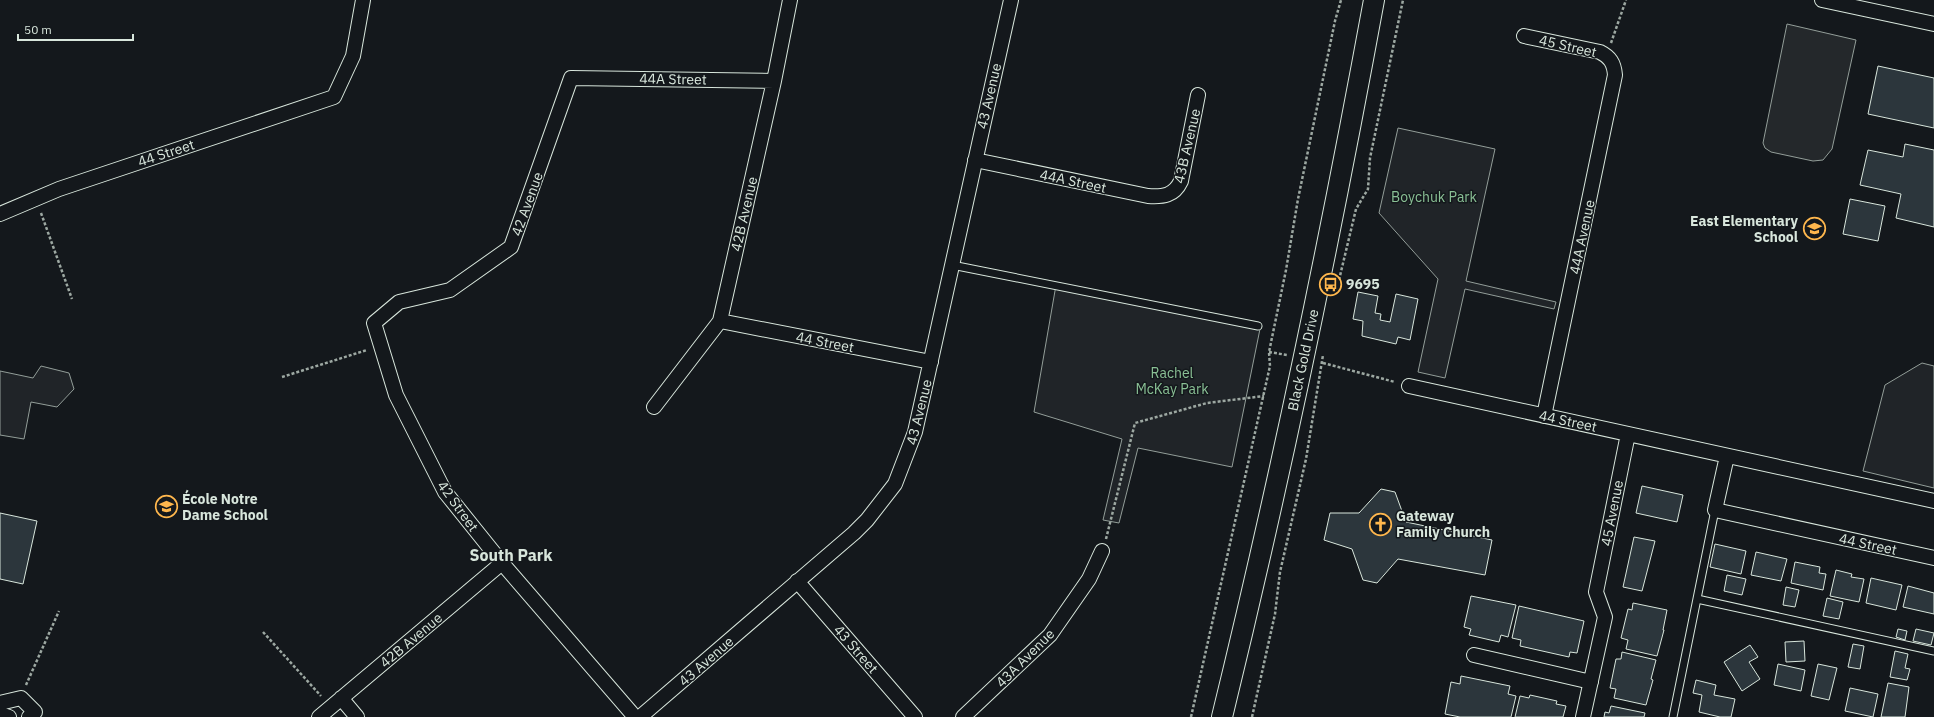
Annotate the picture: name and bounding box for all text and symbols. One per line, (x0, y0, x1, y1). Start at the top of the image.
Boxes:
scale bar (18, 16, 133, 42)
text: 50 m (24, 22, 52, 37)
street label: 45 Street (1537, 31, 1599, 61)
street label: 43 Avenue (973, 61, 1005, 131)
street label: 44A Street (639, 69, 707, 89)
street label: 43B Avenue (1170, 107, 1204, 185)
street label: 44 Street (135, 135, 197, 171)
street label: 44A Street (1038, 165, 1108, 197)
street label: 42 Avenue (507, 169, 547, 238)
street label: 42B Avenue (727, 175, 761, 253)
park label: Boychuk Park (1391, 188, 1478, 206)
street label: 44A Avenue (1565, 198, 1599, 276)
place label: East Elementary School (1690, 212, 1799, 246)
school or university icon: East Elementary School (1801, 216, 1827, 242)
bus stop icon: 9695 (1317, 271, 1343, 297)
place label: 9695 (1346, 275, 1380, 293)
street label: Black Gold Drive (1283, 307, 1323, 412)
street label: 44 Street (795, 328, 856, 356)
park label: Rachel McKay Park (1135, 364, 1209, 398)
street label: 43 Avenue (902, 377, 936, 447)
street label: 44 Street (1538, 406, 1599, 436)
street label: 42 Street (434, 477, 483, 535)
street label: 45 Avenue (1597, 478, 1627, 548)
place label: École Notre Dame School (182, 489, 268, 524)
school or university icon: École Notre Dame School (154, 494, 180, 520)
place label: Gateway Family Church (1396, 507, 1490, 541)
church icon: Gateway Family Church (1368, 511, 1394, 537)
street label: 44 Street (1838, 529, 1899, 559)
district label: South Park (469, 545, 553, 565)
street label: 42B Avenue (376, 608, 446, 671)
street label: 43 Street (830, 621, 882, 677)
street label: 43A Avenue (992, 625, 1058, 691)
street label: 43 Avenue (675, 632, 737, 690)

